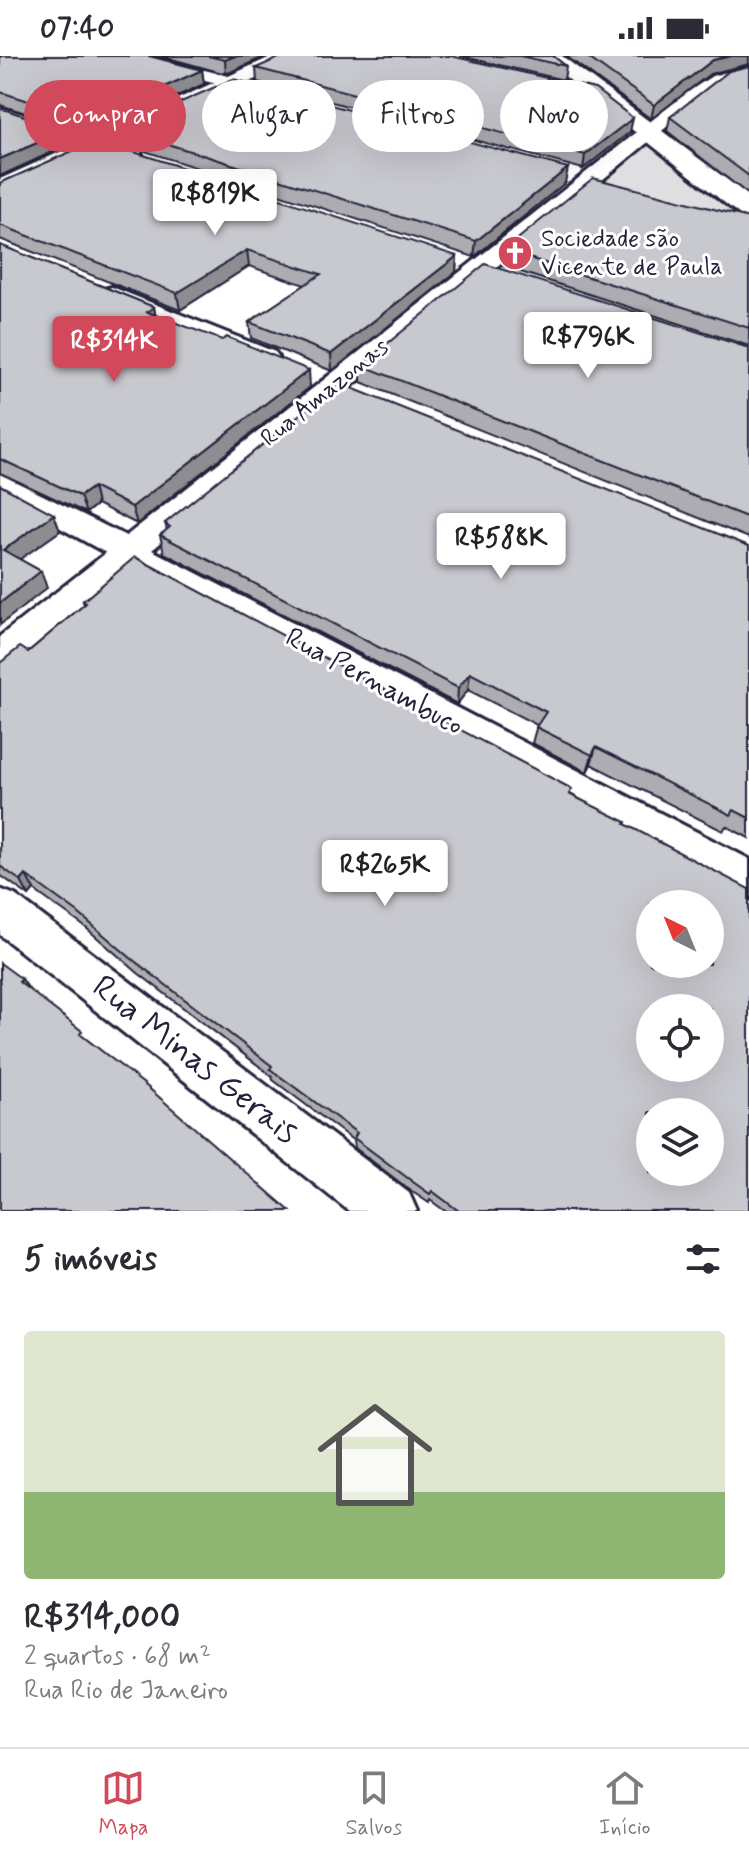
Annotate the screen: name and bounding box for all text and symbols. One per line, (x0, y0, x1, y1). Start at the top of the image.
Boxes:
text: 07:40 (40, 9, 115, 48)
chip: Comprar (24, 80, 186, 152)
chip: Alugar (202, 80, 336, 152)
chip: Filtros (352, 80, 484, 152)
chip: Novo (500, 80, 608, 152)
pin: R$819K (150, 169, 280, 237)
text: R$819K (171, 178, 259, 212)
place label: Sociedade são Vicente de Paula (541, 224, 723, 283)
church icon: Sociedade são Vicente de Paula (496, 234, 534, 272)
pin: R$796K (523, 312, 653, 380)
pin: R$314K (49, 316, 179, 384)
text: R$796K (542, 321, 634, 355)
text: R$314K (70, 325, 158, 359)
street label: Rua Amazonas (255, 332, 396, 454)
pin: R$588K (436, 513, 566, 581)
text: R$588K (455, 522, 547, 556)
street label: Rua Pernambuco (279, 620, 469, 744)
pin: R$265K (320, 840, 450, 908)
text: R$265K (340, 849, 430, 883)
north arrow (636, 890, 724, 978)
map controls (636, 890, 724, 1186)
street label: Rua Minas Gerais (83, 965, 307, 1155)
button: locate (636, 994, 724, 1082)
button: layers (636, 1098, 724, 1186)
text: 5 imóveis (24, 1237, 157, 1282)
icon: filters (681, 1237, 725, 1281)
icon: home (303, 1383, 447, 1527)
text: R$314,000 (24, 1595, 180, 1640)
text: 2 quartos · 68 m² (24, 1640, 211, 1674)
text: Rua Rio de Janeiro (24, 1674, 228, 1708)
tab: Mapa (98, 1766, 149, 1842)
tab: Salvos (345, 1766, 402, 1842)
tab: Início (599, 1766, 651, 1842)

